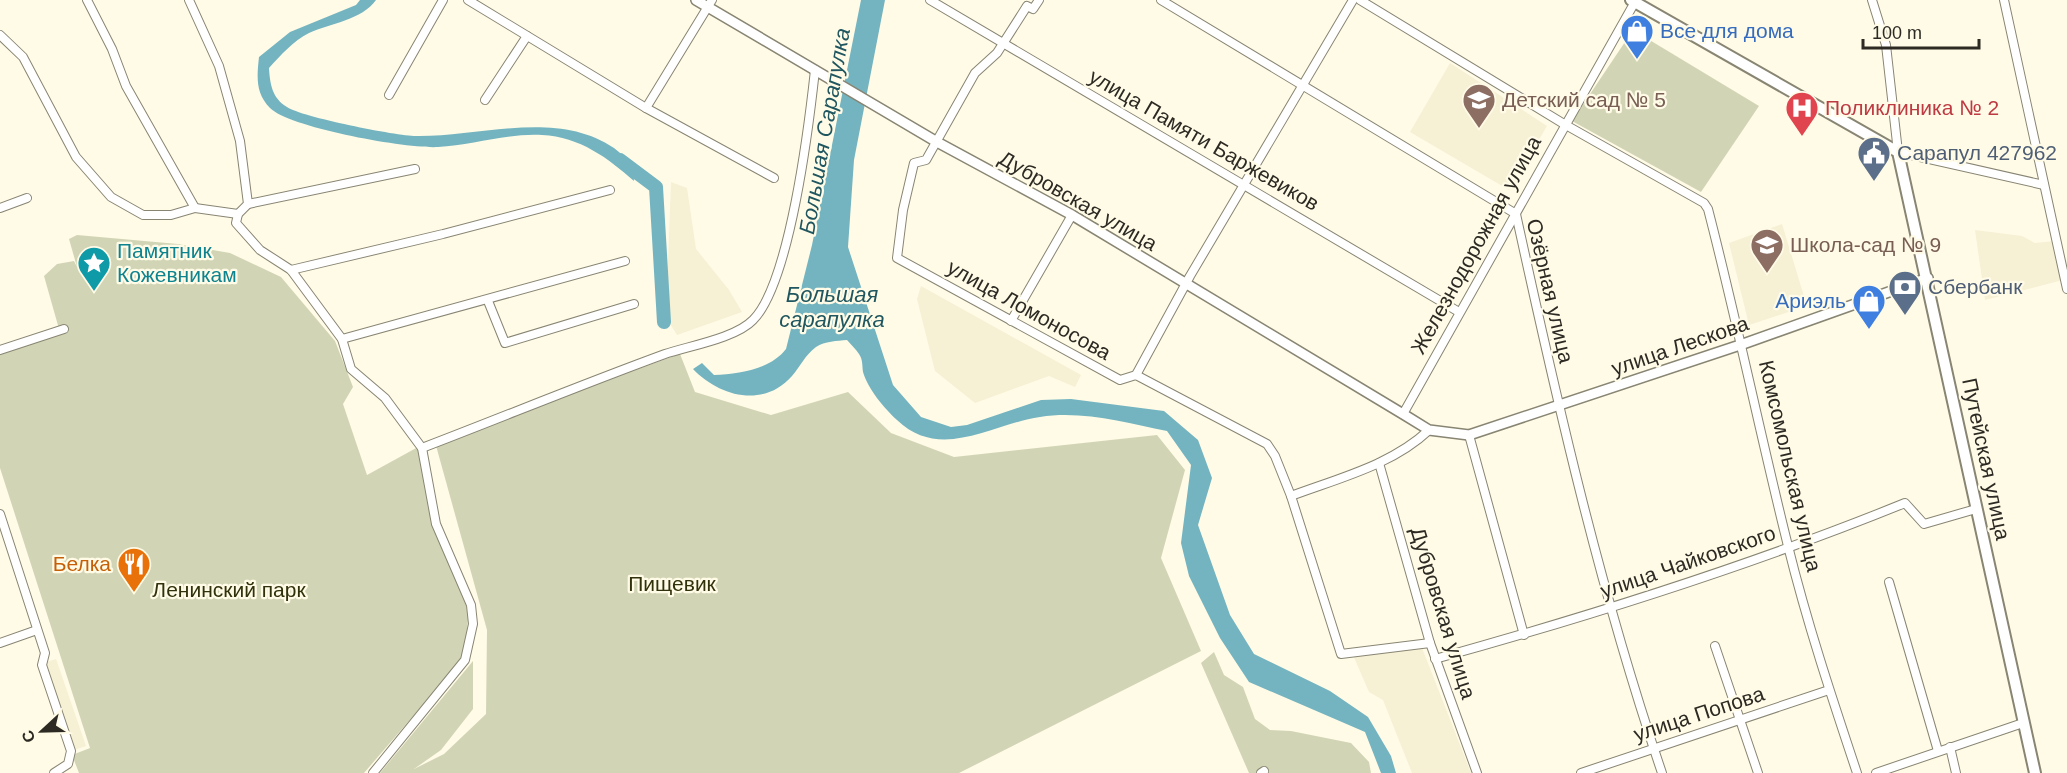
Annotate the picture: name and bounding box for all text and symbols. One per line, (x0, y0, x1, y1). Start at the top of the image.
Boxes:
scale bar (1863, 12, 1978, 50)
shop icon: Все для дома (1619, 13, 1655, 60)
place label: Все для дома (1660, 19, 1794, 42)
text: 100 m (1872, 23, 1922, 43)
water label: Большая Сарапулка (794, 26, 855, 236)
street label: улица Памяти Баржевиков (1085, 64, 1323, 215)
school or university icon: Детский сад № 5 (1461, 82, 1497, 129)
place label: Детский сад № 5 (1502, 88, 1666, 111)
hospital icon: Поликлиника № 2 (1784, 90, 1820, 137)
place label: Поликлиника № 2 (1825, 96, 1999, 119)
street label: Железнодорожная улица (1406, 132, 1545, 358)
public building icon: Сарапул 427962 (1856, 135, 1892, 182)
place label: Сарапул 427962 (1897, 141, 2057, 164)
street label: Дубровская улица (995, 146, 1162, 255)
street label: Озёрная улица (1523, 216, 1578, 366)
school or university icon: Школа-сад № 9 (1749, 227, 1785, 274)
place label: Школа-сад № 9 (1790, 233, 1941, 256)
place label: Памятник Кожевникам (117, 239, 237, 286)
place icon: Памятник Кожевникам (76, 245, 112, 292)
street label: улица Ломоносова (943, 255, 1115, 364)
bank icon: Сбербанк (1887, 269, 1923, 316)
place label: Сбербанк (1928, 275, 2023, 298)
water label: Большая сарапулка (779, 282, 885, 332)
shop icon: Ариэль (1851, 283, 1887, 330)
place label: Ариэль (1775, 289, 1846, 312)
street label: улица Лескова (1608, 311, 1752, 380)
street label: Комсомольская улица (1755, 358, 1826, 574)
street label: Путейская улица (1958, 376, 2015, 542)
street label: улица Чайковского (1597, 521, 1778, 602)
street label: Дубровская улица (1406, 524, 1481, 702)
restaurant icon: Белка (116, 546, 152, 593)
place label: Белка (53, 552, 111, 575)
park label: Пищевик (628, 572, 717, 595)
park label: Ленинский парк (152, 578, 306, 601)
street label: улица Попова (1631, 681, 1767, 745)
north arrow (12, 701, 72, 761)
text: С (18, 727, 39, 745)

